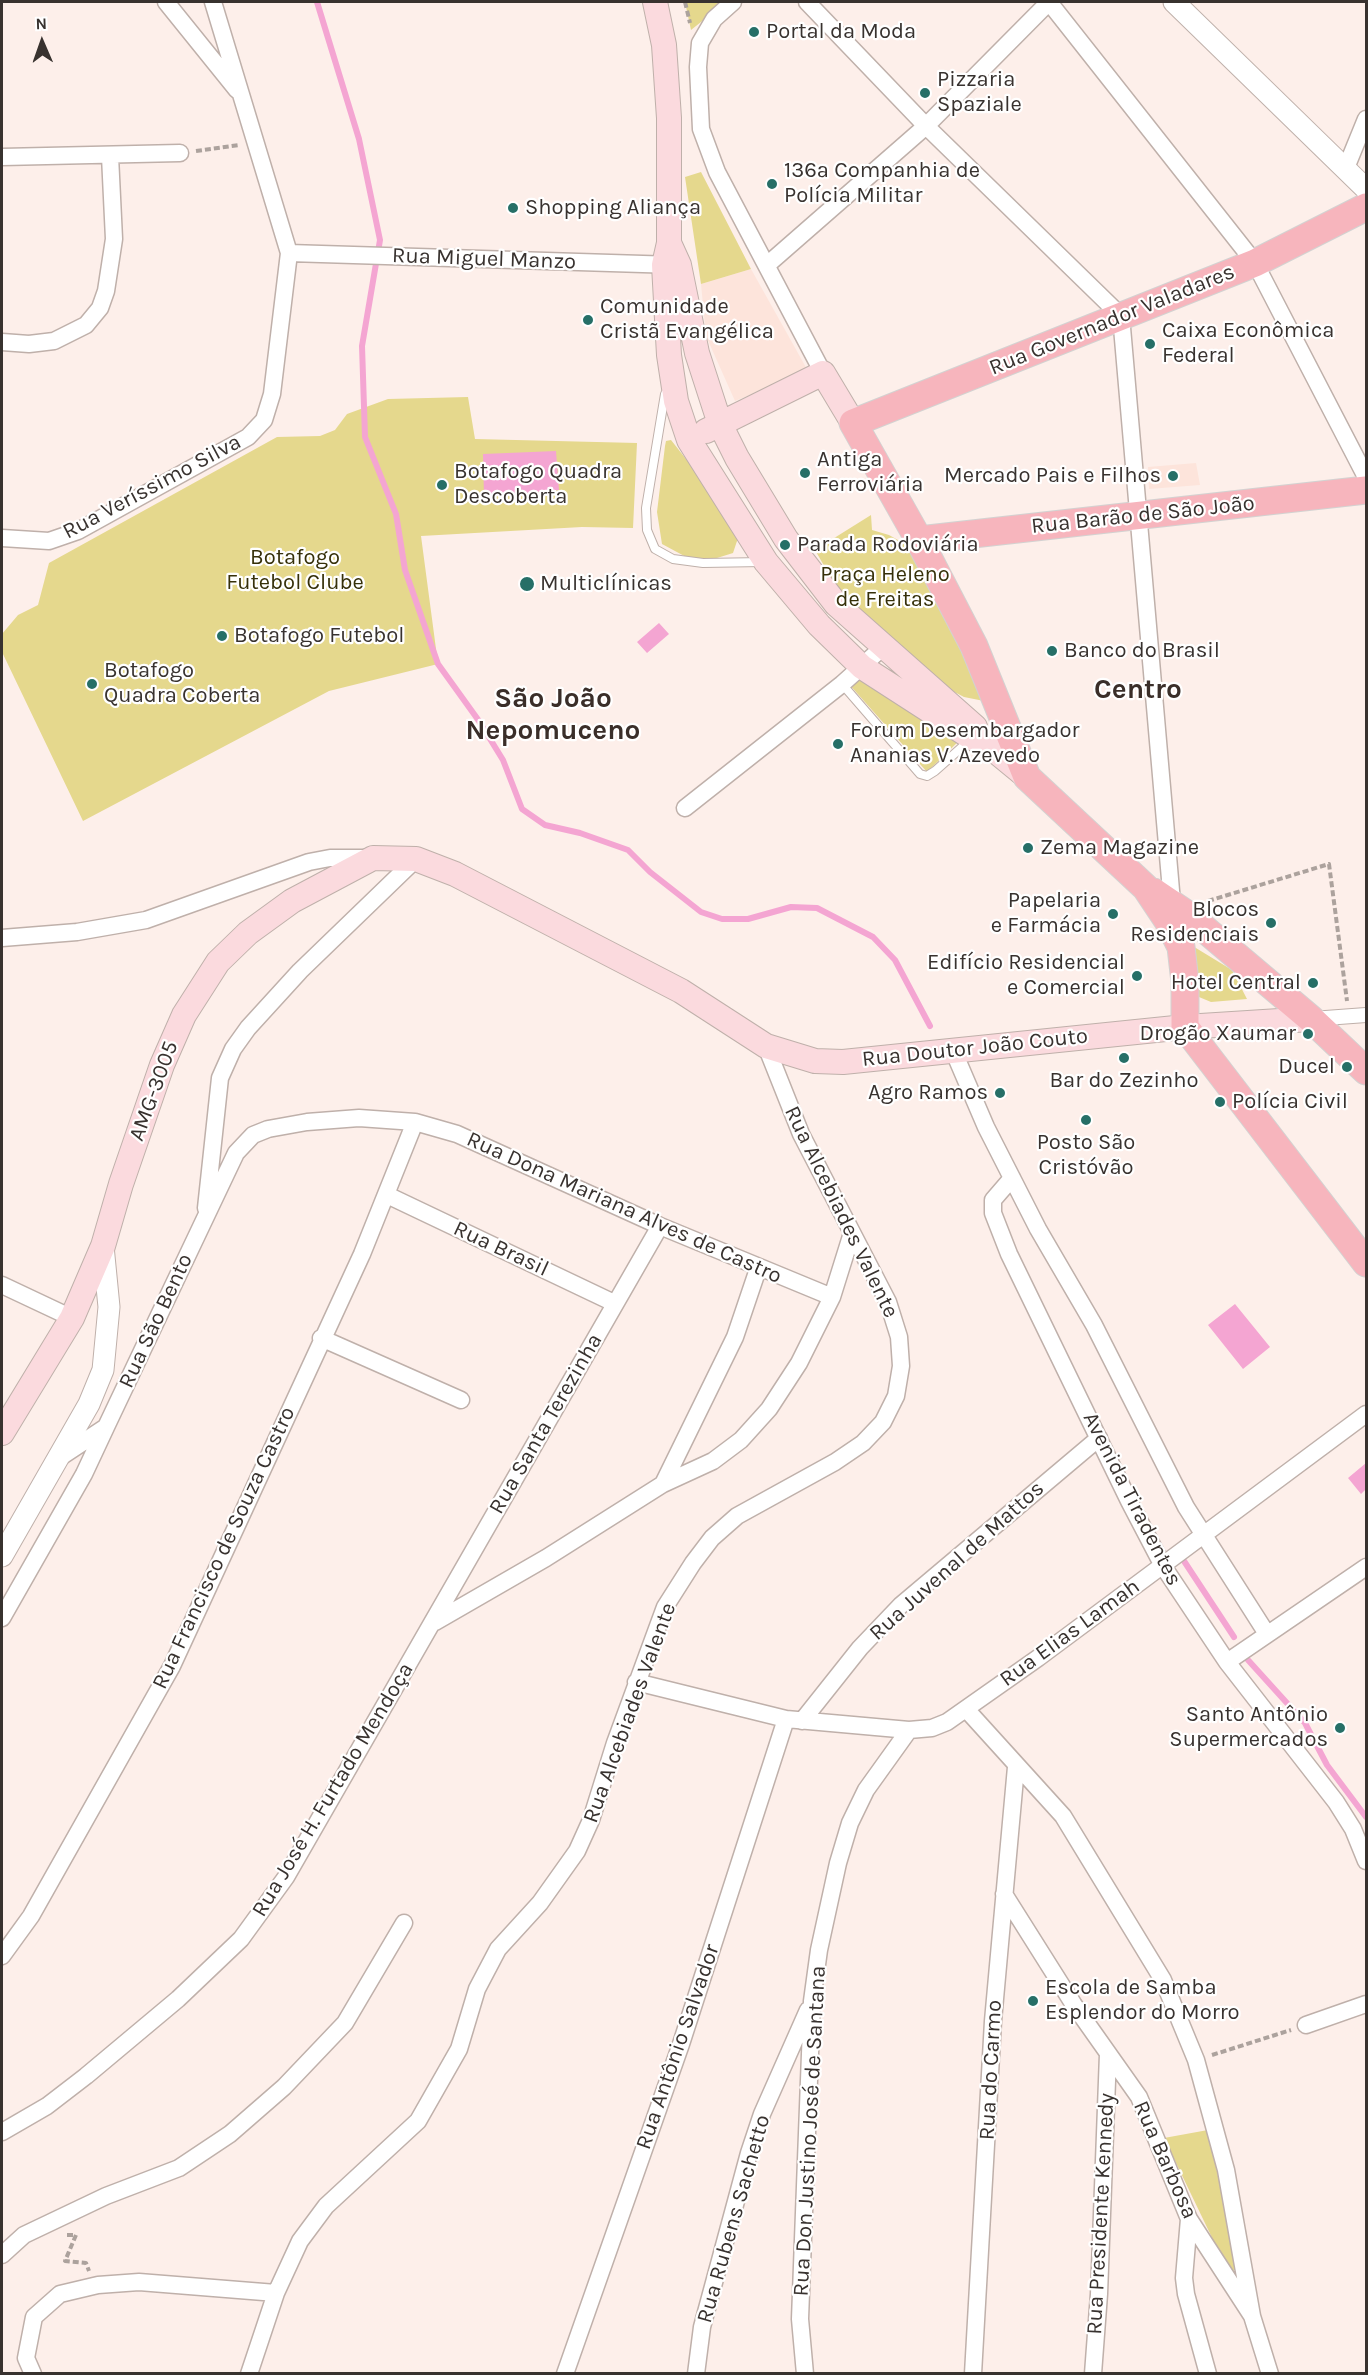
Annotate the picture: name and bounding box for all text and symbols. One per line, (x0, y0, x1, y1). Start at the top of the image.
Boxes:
north arrow (12, 12, 72, 72)
text: N (35, 14, 47, 33)
place label: Portal da Moda (766, 19, 916, 45)
marker: Portal da Moda (747, 25, 761, 39)
place label: Pizzaria Spaziale (937, 67, 1022, 118)
marker: Pizzaria Spaziale (918, 86, 932, 100)
place label: 136ª Companhia de Polícia Militar (784, 158, 980, 210)
marker: 136ª Companhia de Polícia Militar (765, 177, 779, 191)
place label: Shopping Aliança (525, 195, 701, 221)
marker: Shopping Aliança (506, 201, 520, 215)
street label: Rua Miguel Manzo (391, 243, 577, 275)
street label: Rua Governador Valadares (985, 259, 1239, 381)
place label: Comunidade Cristã Evangélica (600, 294, 774, 346)
marker: Comunidade Cristã Evangélica (581, 313, 595, 327)
place label: Caixa Econômica Federal (1162, 318, 1334, 370)
marker: Caixa Econômica Federal (1143, 337, 1157, 351)
street label: Rua Veríssimo Silva (58, 429, 246, 545)
place label: Antiga Ferroviária (817, 447, 923, 499)
place label: Botafogo Quadra Descoberta (454, 459, 622, 511)
place label: Mercado Pais e Filhos (944, 463, 1161, 489)
marker: Antiga Ferroviária (798, 466, 812, 480)
marker: Mercado Pais e Filhos (1166, 469, 1180, 483)
marker: Botafogo Quadra Descoberta (435, 478, 449, 492)
street label: Rua Barão de São João (1030, 490, 1256, 540)
place label: Parada Rodoviária (797, 532, 979, 558)
marker: Parada Rodoviária (778, 538, 792, 552)
park label: Botafogo Futebol Clube (226, 545, 364, 596)
park label: Praça Heleno de Freitas (820, 562, 950, 614)
place label: Multiclínicas (540, 571, 672, 597)
marker: Multiclínicas (518, 575, 536, 593)
place label: Botafogo Futebol (234, 623, 404, 649)
marker: Botafogo Futebol (215, 629, 229, 643)
place label: Banco do Brasil (1064, 638, 1220, 664)
marker: Banco do Brasil (1045, 644, 1059, 658)
place label: Botafogo Quadra Coberta (104, 658, 260, 710)
district label: Centro (1094, 673, 1182, 707)
marker: Botafogo Quadra Coberta (85, 677, 99, 691)
district label: São João Nepomuceno (466, 682, 640, 748)
place label: Forum Desembargador Ananias V. Azevedo (850, 718, 1080, 770)
marker: Forum Desembargador Ananias V. Azevedo (831, 737, 845, 751)
place label: Zema Magazine (1040, 835, 1199, 861)
marker: Zema Magazine (1021, 841, 1035, 855)
place label: Papelaria e Farmácia (991, 888, 1101, 939)
place label: Blocos Residenciais (1130, 897, 1259, 948)
marker: Papelaria e Farmácia (1106, 907, 1120, 921)
marker: Blocos Residenciais (1264, 916, 1278, 930)
place label: Edifício Residencial e Comercial (927, 950, 1125, 1002)
marker: Edifício Residencial e Comercial (1130, 969, 1144, 983)
place label: Hotel Central (1171, 970, 1301, 996)
marker: Hotel Central (1306, 976, 1320, 990)
place label: Drogão Xaumar (1140, 1021, 1296, 1047)
street label: Rua Doutor João Couto (861, 1023, 1089, 1073)
marker: Drogão Xaumar (1301, 1027, 1315, 1041)
street label: AMG-3005 (124, 1037, 184, 1145)
marker: Bar do Zezinho (1117, 1051, 1131, 1065)
place label: Ducel (1278, 1054, 1335, 1080)
marker: Ducel (1340, 1060, 1354, 1074)
place label: Bar do Zezinho (1049, 1068, 1199, 1094)
place label: Agro Ramos (868, 1080, 988, 1106)
marker: Agro Ramos (993, 1086, 1007, 1100)
place label: Polícia Civil (1232, 1089, 1348, 1115)
marker: Polícia Civil (1213, 1095, 1227, 1109)
street label: Rua Alcebiades Valente (778, 1102, 904, 1322)
marker: Posto São Cristóvão (1079, 1113, 1093, 1127)
street label: Rua Dona Mariana Alves de Castro (462, 1126, 786, 1290)
place label: Posto São Cristóvão (1037, 1130, 1135, 1182)
street label: Rua Brasil (449, 1215, 553, 1283)
street label: Rua São Bento (113, 1250, 199, 1392)
street label: Rua Santa Terezinha (484, 1329, 608, 1519)
street label: Rua Francisco de Souza Castro (147, 1403, 301, 1693)
street label: Avenida Tiradentes (1077, 1408, 1187, 1590)
street label: Rua Juvenal de Mattos (864, 1476, 1050, 1646)
street label: Rua Elias Lamah (995, 1573, 1145, 1693)
street label: Rua Alcebiades Valente (578, 1599, 682, 1827)
street label: Rua José H. Furtado Mendoça (247, 1658, 419, 1922)
place label: Santo Antônio Supermercados (1169, 1702, 1328, 1754)
marker: Santo Antônio Supermercados (1333, 1721, 1347, 1735)
street label: Rua Antônio Salvador (630, 1941, 726, 2153)
street label: Rua Don Justino José de Santana (788, 1965, 832, 2297)
place label: Escola de Samba Esplendor do Morro (1045, 1975, 1240, 2026)
marker: Escola de Samba Esplendor do Morro (1026, 1994, 1040, 2008)
street label: Rua do Carmo (974, 1999, 1008, 2141)
street label: Rua Presidente Kennedy (1081, 2093, 1121, 2335)
street label: Rua Barbosa (1127, 2097, 1203, 2223)
street label: Rua Rubens Sachetto (692, 2112, 776, 2326)

